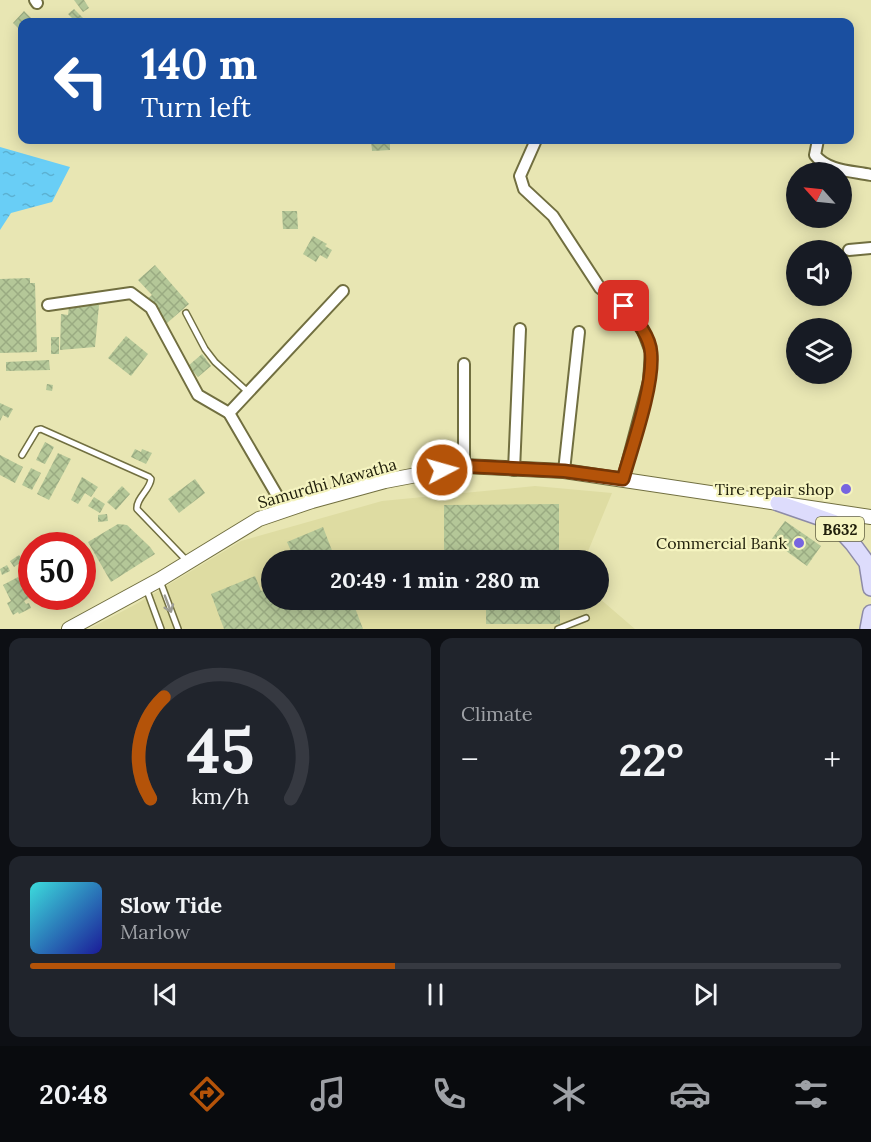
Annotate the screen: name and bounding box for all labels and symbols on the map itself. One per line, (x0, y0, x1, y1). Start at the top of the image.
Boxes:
north arrow (786, 162, 852, 228)
pin (598, 280, 649, 331)
position arrow (410, 438, 474, 502)
street label: Samurdhi Mawatha (255, 454, 399, 512)
place label: Tire repair shop (715, 479, 834, 499)
marker: Tire repair shop (839, 482, 853, 496)
road number: B632 (816, 517, 864, 541)
speed limit sign: 50 (18, 532, 96, 610)
place label: Commercial Bank (656, 533, 787, 553)
marker: Commercial Bank (792, 536, 806, 550)
one-way arrow (164, 595, 175, 613)

